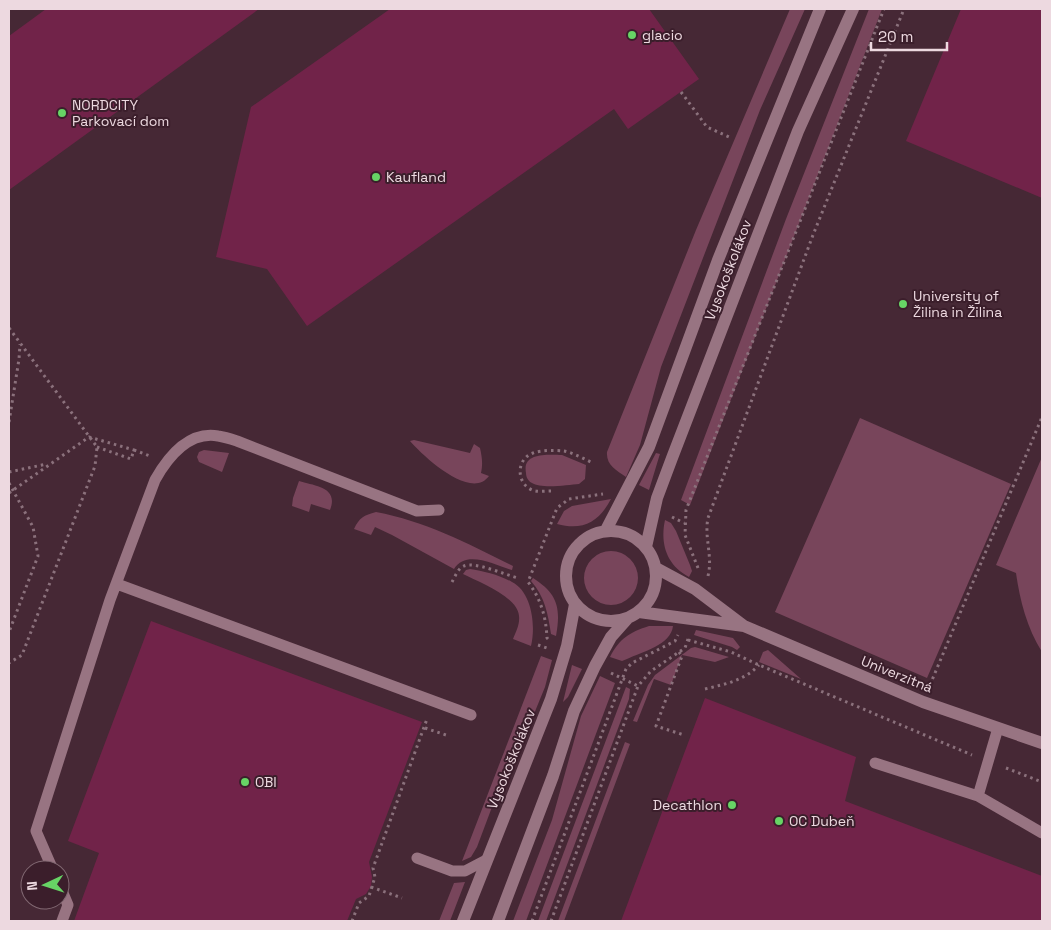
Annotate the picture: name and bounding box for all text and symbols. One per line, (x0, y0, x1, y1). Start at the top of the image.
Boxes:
scale bar (871, 20, 947, 52)
place label: glacio (642, 26, 683, 44)
text: 20 m (878, 27, 913, 46)
marker: glacio (626, 29, 638, 41)
place label: NORDCITY Parkovací dom (72, 96, 169, 130)
marker: NORDCITY Parkovací dom (56, 107, 68, 119)
place label: Kaufland (386, 168, 446, 186)
marker: Kaufland (370, 171, 382, 183)
street label: Vysokoškolákov (700, 217, 756, 323)
place label: University of Žilina in Žilina (913, 287, 1002, 321)
marker: University of Žilina in Žilina (897, 298, 909, 310)
street label: Univerzitná (858, 651, 936, 697)
street label: Vysokoškolákov (483, 706, 539, 812)
place label: OBI (255, 773, 277, 791)
marker: OBI (239, 776, 251, 788)
place label: Decathlon (653, 796, 722, 814)
marker: Decathlon (726, 799, 738, 811)
place label: OC Dubeň (789, 812, 855, 830)
marker: OC Dubeň (773, 815, 785, 827)
north arrow (20, 860, 70, 910)
text: N (23, 881, 41, 891)

